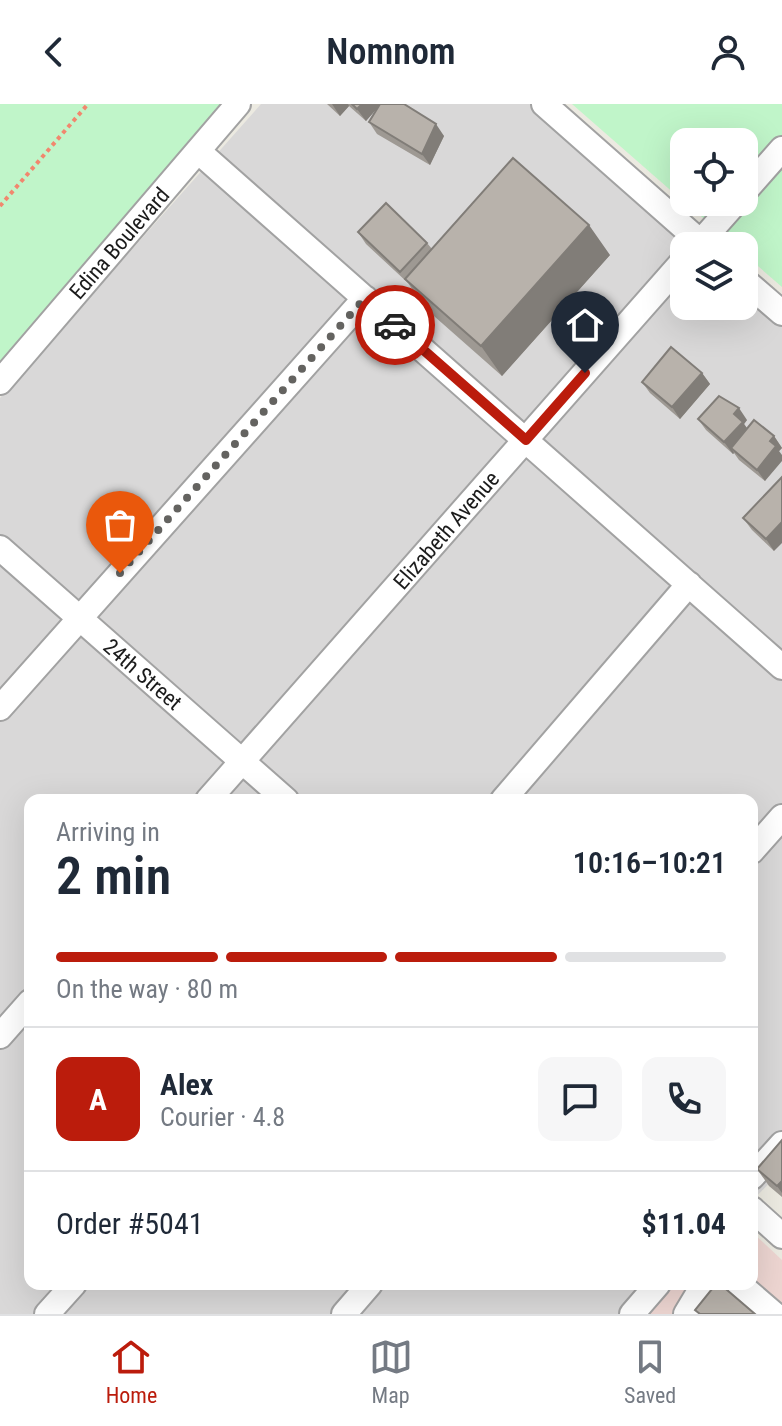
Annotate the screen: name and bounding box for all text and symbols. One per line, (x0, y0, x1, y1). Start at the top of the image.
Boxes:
icon: back (32, 30, 76, 74)
icon: person (706, 30, 750, 74)
text: Nomnom (326, 31, 456, 73)
map controls (670, 128, 758, 320)
button: locate (670, 128, 758, 216)
street label: Edina Boulevard (64, 183, 174, 304)
button: layers (670, 232, 758, 320)
courier (355, 285, 435, 365)
pin (551, 291, 619, 373)
icon: car (373, 303, 417, 347)
icon: home (563, 303, 607, 347)
street label: Elizabeth Avenue (388, 466, 504, 594)
pin (86, 491, 154, 573)
icon: bag (98, 503, 142, 547)
street label: 24th Street (98, 634, 187, 715)
text: Arriving in (56, 817, 160, 847)
text: 10:16–10:21 (573, 845, 726, 880)
text: 2 min (56, 846, 171, 907)
text: On the way · 80 m (56, 974, 238, 1004)
button: chat (538, 1057, 622, 1141)
button: phone (642, 1057, 726, 1141)
text: Alex (160, 1067, 213, 1102)
text: A (89, 1082, 107, 1117)
text: Courier · 4.8 (160, 1102, 285, 1132)
text: Order #5041 (56, 1206, 204, 1241)
text: $11.04 (641, 1206, 726, 1241)
tab: Home (106, 1335, 157, 1408)
tab: Map (369, 1335, 413, 1408)
tab: Saved (624, 1335, 676, 1408)

